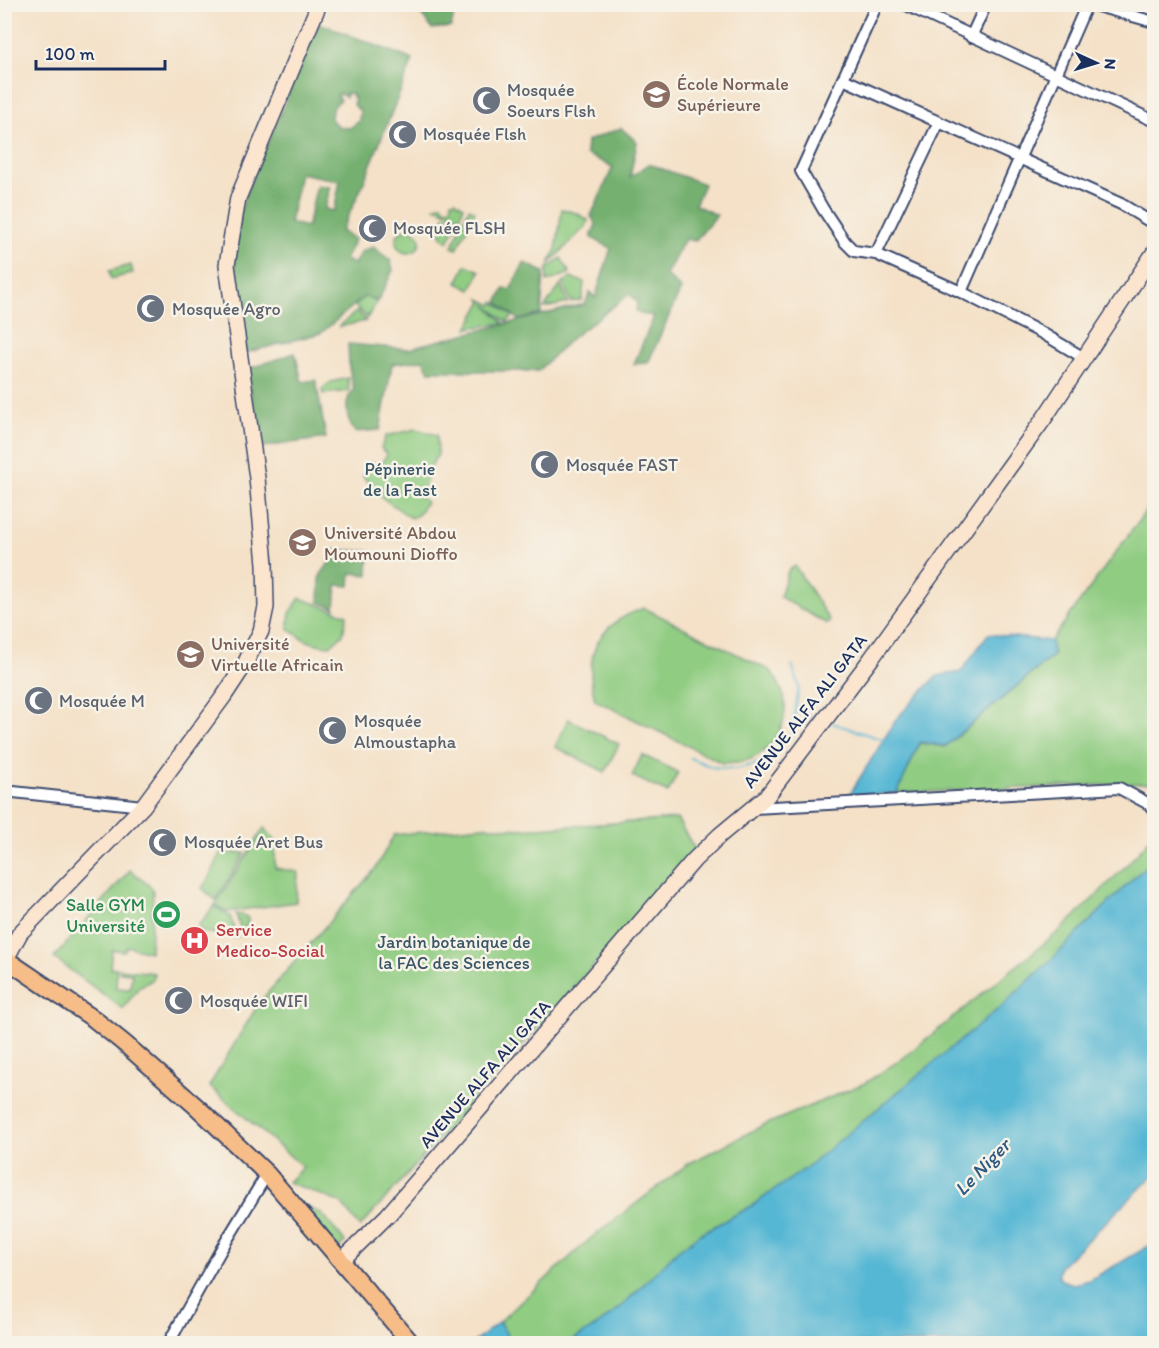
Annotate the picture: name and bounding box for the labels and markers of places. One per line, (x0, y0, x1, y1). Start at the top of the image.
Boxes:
place label: École Normale Supérieure (677, 73, 789, 116)
school or university icon: École Normale Supérieure (640, 78, 672, 110)
place label: Mosquée Soeurs Flsh (507, 79, 596, 122)
mosque icon: Mosquée Soeurs Flsh (470, 84, 502, 116)
mosque icon: Mosquée Flsh (386, 118, 418, 150)
place label: Mosquée Flsh (423, 123, 526, 145)
mosque icon: Mosquée FLSH (356, 212, 388, 244)
place label: Mosquée FLSH (393, 217, 506, 239)
mosque icon: Mosquée Agro (135, 293, 167, 325)
place label: Mosquée Agro (172, 298, 281, 320)
mosque icon: Mosquée FAST (529, 449, 561, 481)
place label: Mosquée FAST (566, 454, 678, 476)
place label: Université Abdou Moumouni Dioffo (324, 522, 458, 565)
school or university icon: Université Abdou Moumouni Dioffo (287, 527, 319, 559)
place label: Université Virtuelle Africain (211, 633, 344, 676)
school or university icon: Université Virtuelle Africain (174, 638, 206, 670)
mosque icon: Mosquée M (22, 685, 54, 717)
place label: Mosquée M (59, 690, 145, 712)
place label: Mosquée Almoustapha (354, 710, 457, 753)
mosque icon: Mosquée Almoustapha (317, 715, 349, 747)
mosque icon: Mosquée Aret Bus (147, 826, 179, 858)
place label: Mosquée Aret Bus (184, 831, 323, 853)
place label: Salle GYM Université (66, 894, 145, 937)
sports icon: Salle GYM Université (150, 899, 182, 931)
place label: Service Medico-Social (216, 919, 325, 962)
hospital icon: Service Medico-Social (179, 924, 211, 956)
mosque icon: Mosquée WIFI (163, 985, 195, 1017)
place label: Mosquée WIFI (200, 990, 308, 1012)

